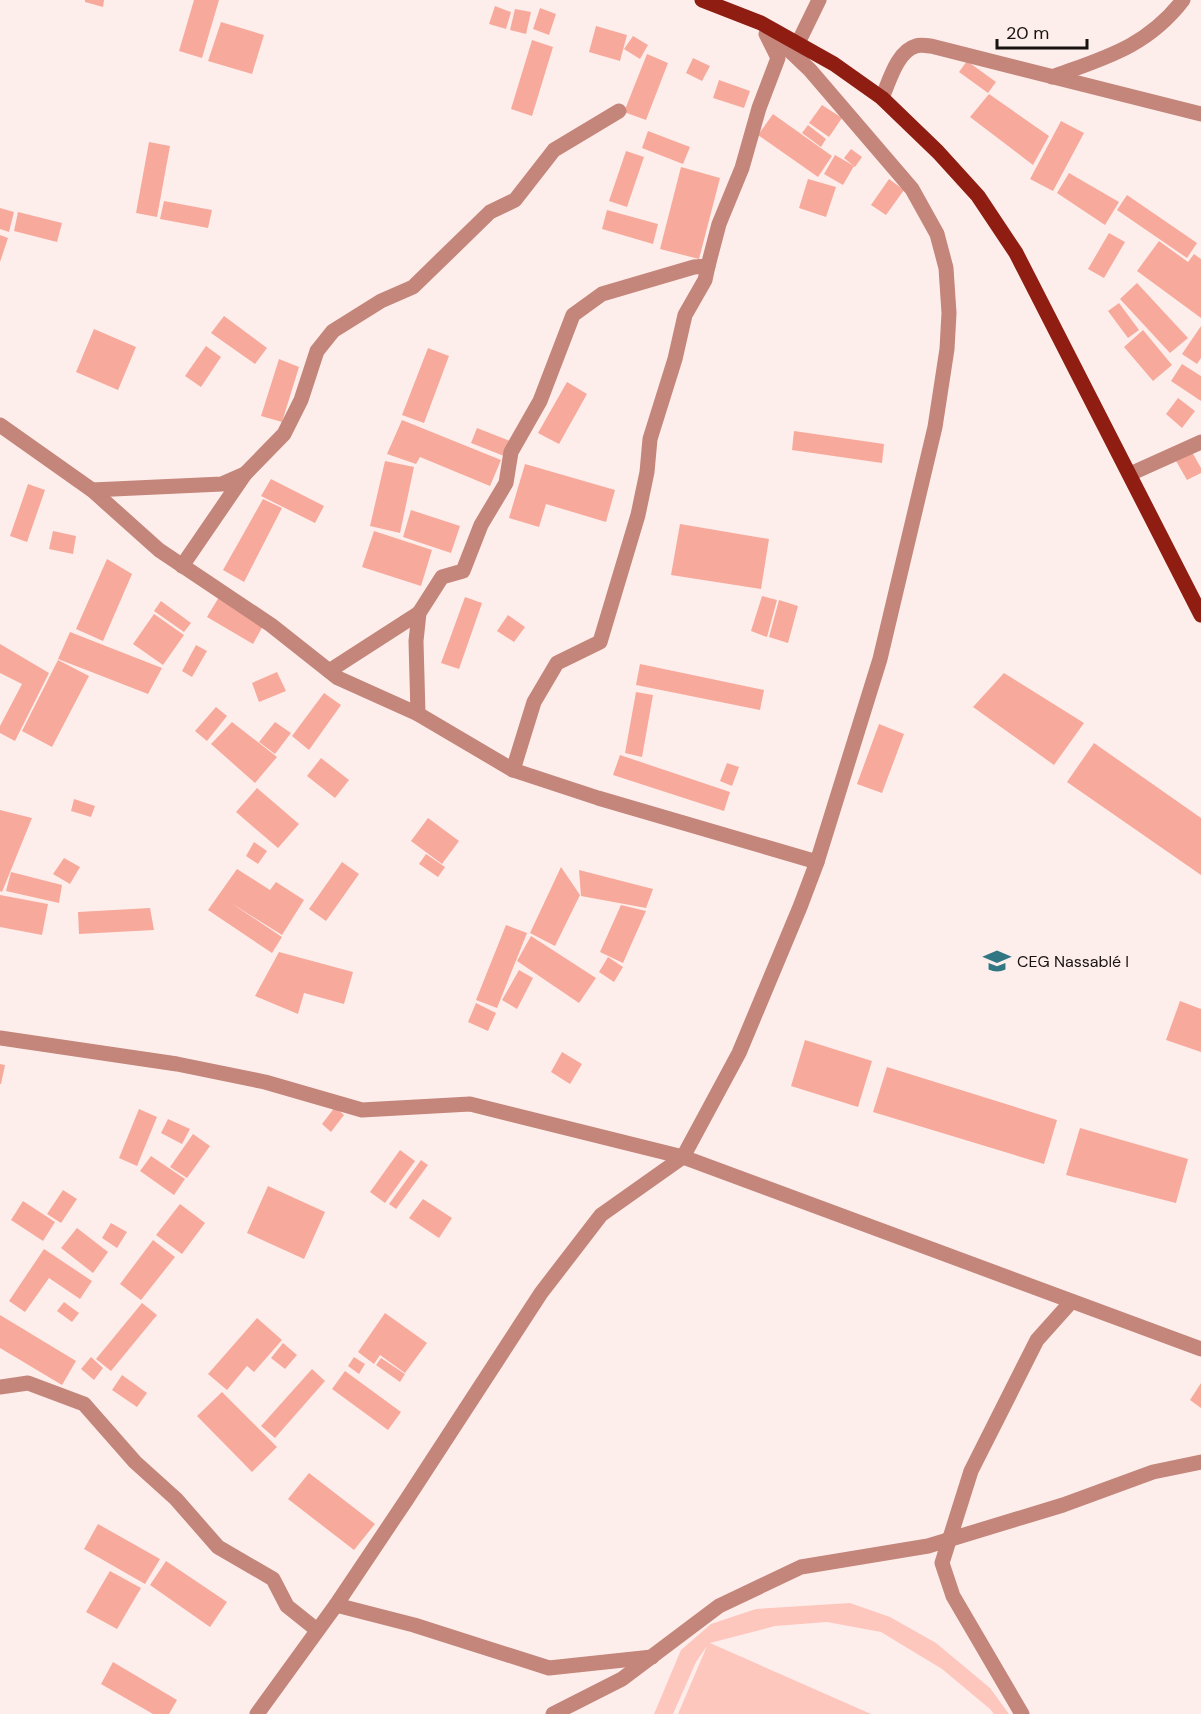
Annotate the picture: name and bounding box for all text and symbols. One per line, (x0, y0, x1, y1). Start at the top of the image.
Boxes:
scale bar (997, 12, 1087, 50)
text: 20 m (1006, 21, 1049, 45)
school or university icon: CEG Nassablé I (982, 946, 1012, 976)
place label: CEG Nassablé I (1017, 951, 1129, 972)

